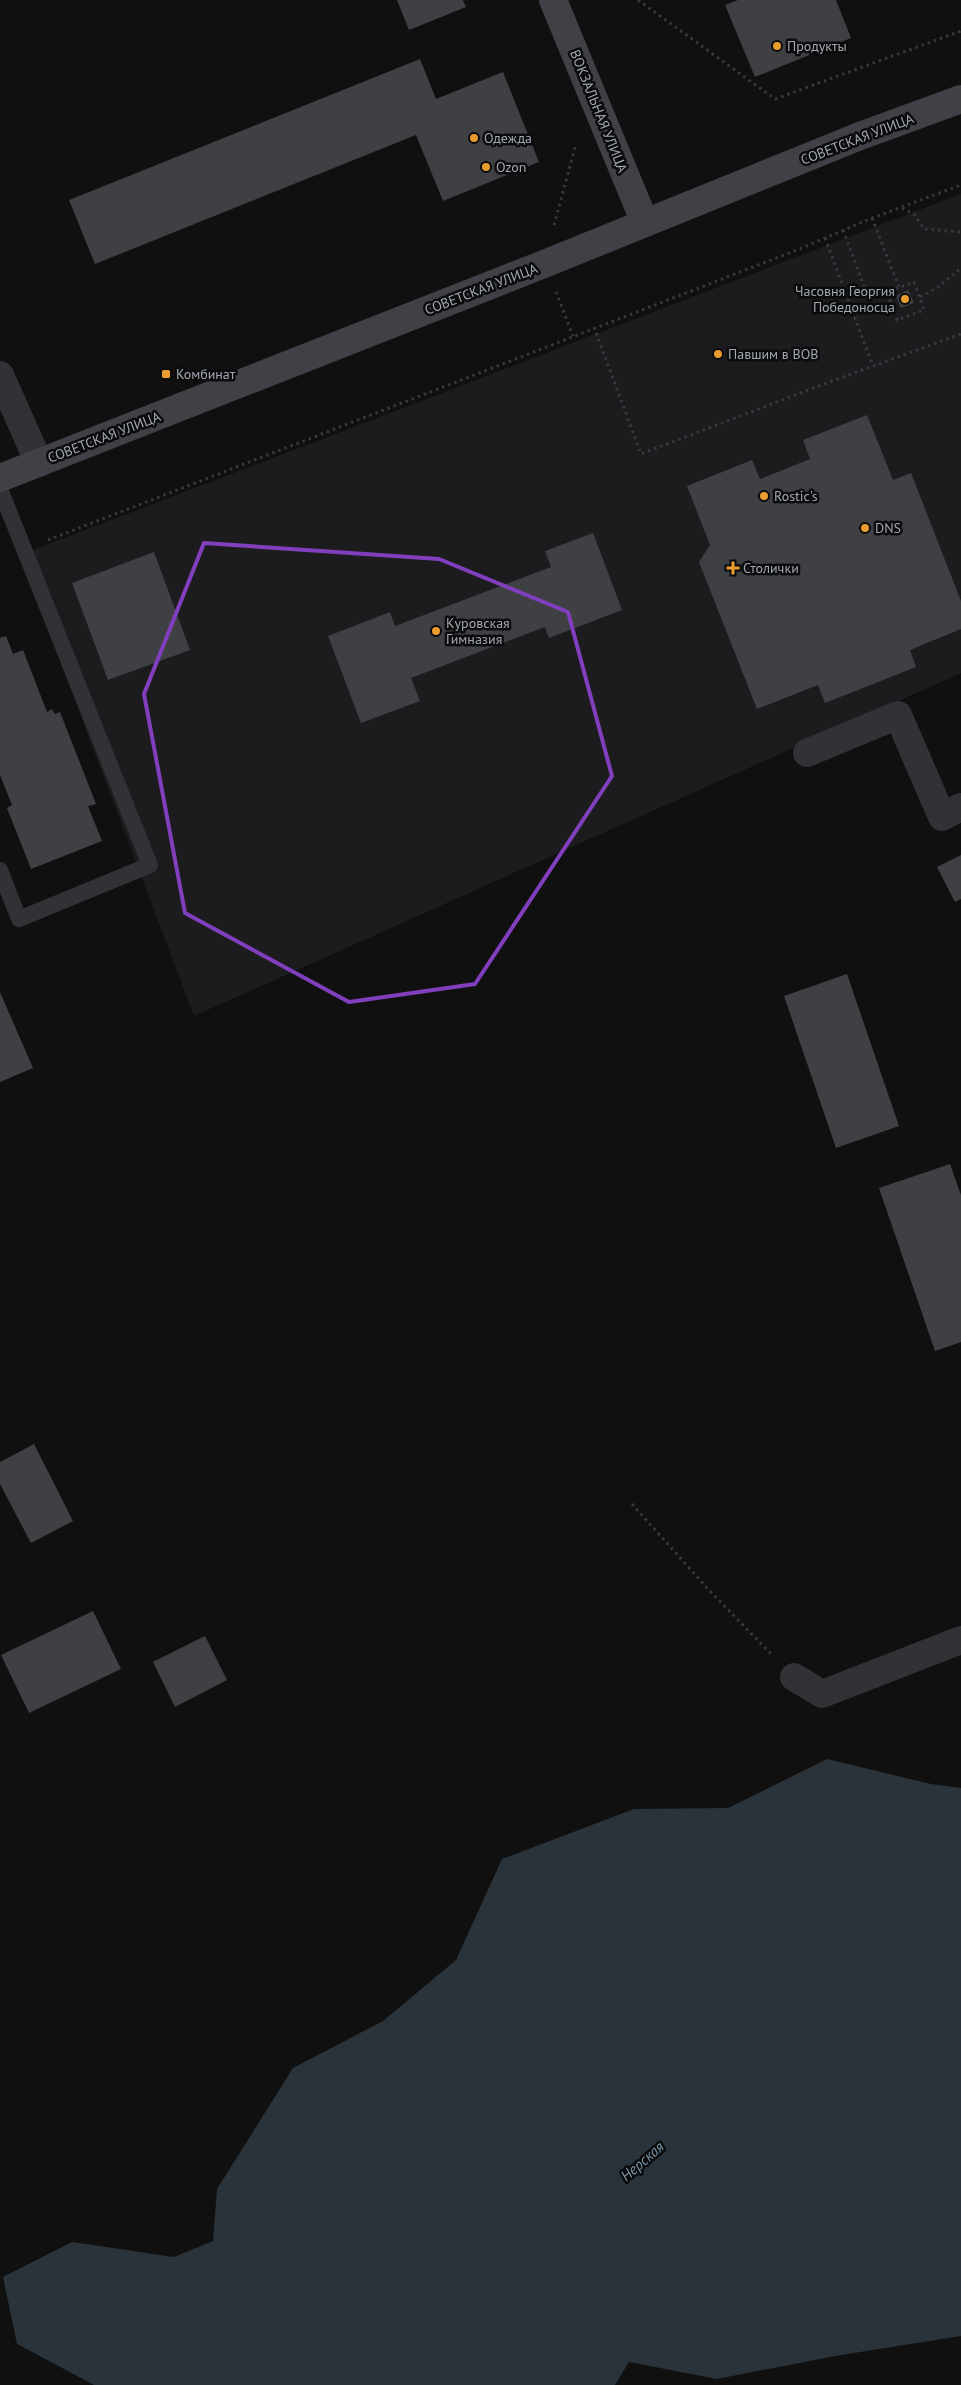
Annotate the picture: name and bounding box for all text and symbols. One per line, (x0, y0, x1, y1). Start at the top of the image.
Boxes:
place label: Продукты (787, 37, 847, 55)
marker: Продукты (771, 40, 783, 52)
street label: ВОКЗАЛЬНАЯ УЛИЦА (566, 47, 632, 176)
street label: СОВЕТСКАЯ УЛИЦА (798, 109, 917, 169)
place label: Одежда (484, 129, 532, 147)
marker: Одежда (468, 132, 480, 144)
place label: Ozon (496, 158, 526, 176)
marker: Ozon (480, 161, 492, 173)
street label: СОВЕТСКАЯ УЛИЦА (422, 259, 541, 319)
place label: Часовня Георгия Победоносца (795, 282, 895, 316)
marker: Часовня Георгия Победоносца (899, 293, 911, 305)
place label: Павшим в ВОВ (728, 345, 819, 363)
marker: Павшим в ВОВ (712, 348, 724, 360)
place label: Комбинат (176, 365, 236, 383)
marker: Комбинат (160, 368, 172, 380)
street label: СОВЕТСКАЯ УЛИЦА (45, 407, 164, 467)
place label: Rostic's (774, 487, 818, 505)
marker: Rostic's (758, 490, 770, 502)
place label: DNS (875, 519, 901, 537)
marker: DNS (859, 522, 871, 534)
place label: Столички (743, 559, 799, 577)
marker: Столички (727, 562, 739, 574)
place label: Куровская Гимназия (446, 614, 510, 648)
marker: Куровская Гимназия (430, 625, 442, 637)
water label: Нерская (616, 2137, 668, 2185)

